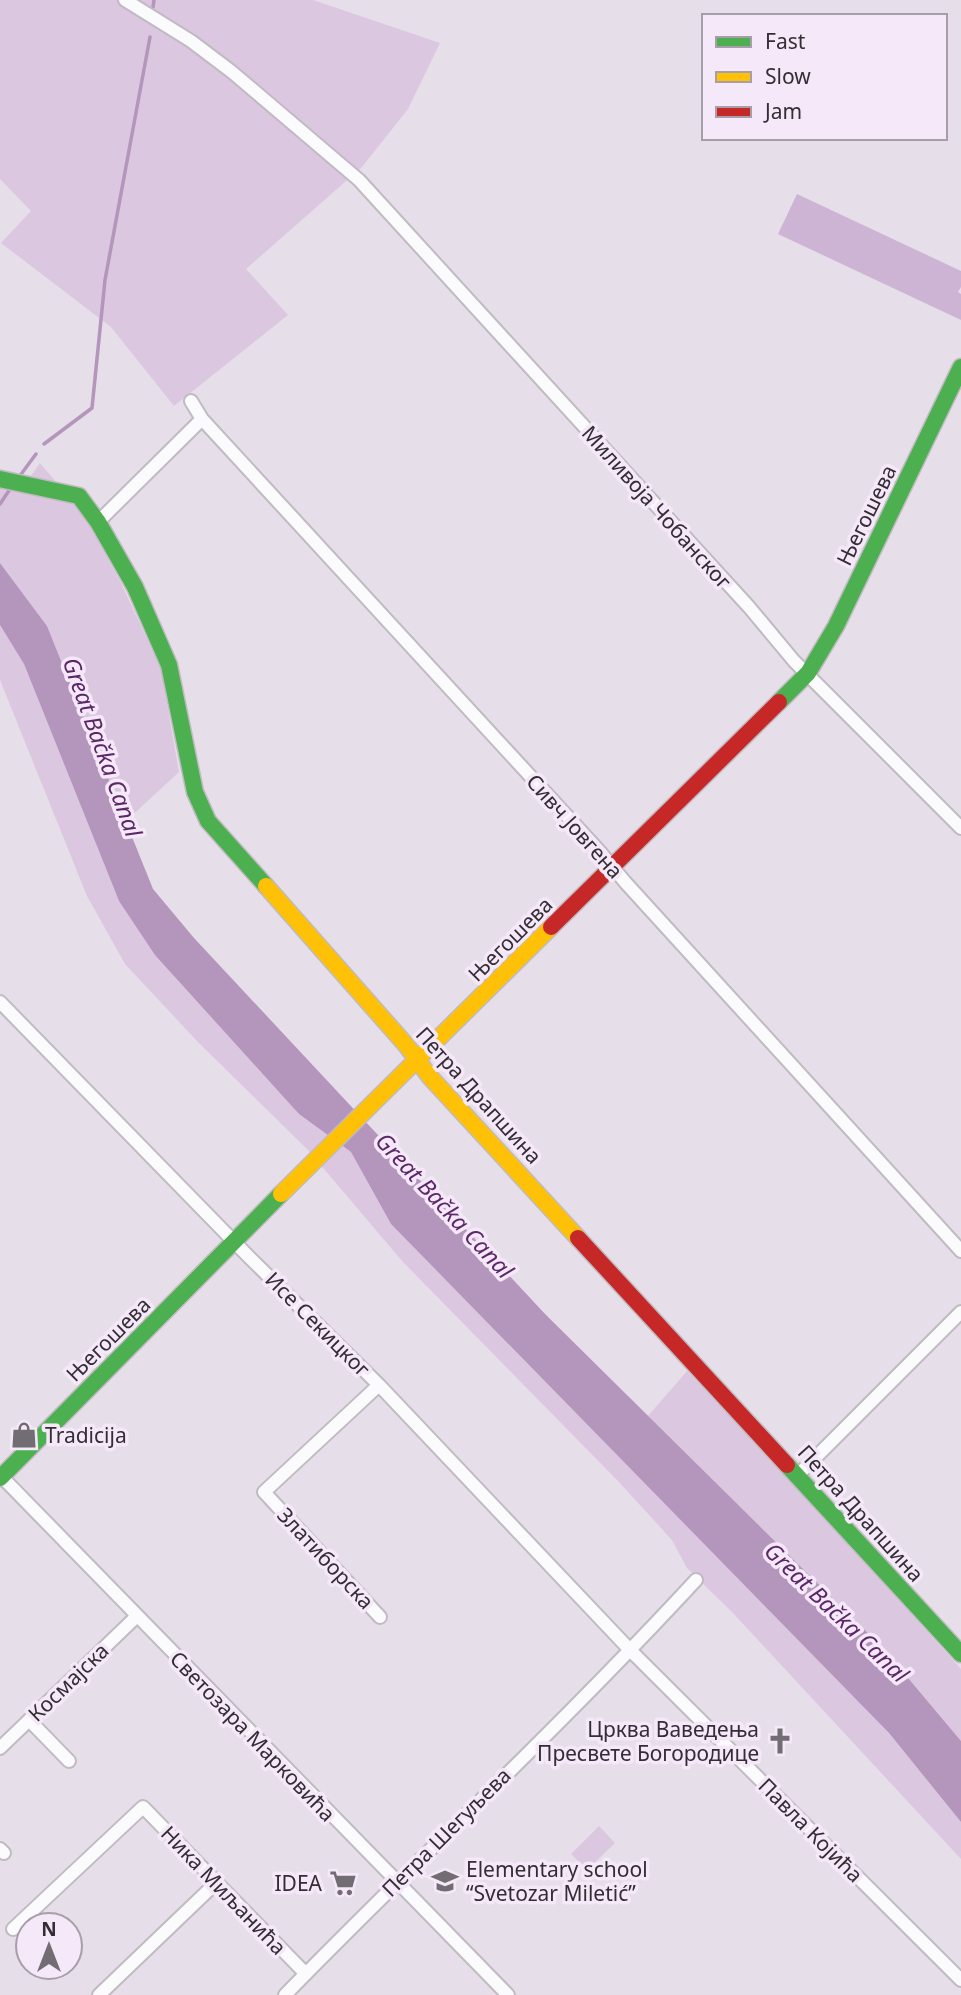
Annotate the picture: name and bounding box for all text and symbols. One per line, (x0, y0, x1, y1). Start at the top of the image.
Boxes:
legend (702, 14, 947, 140)
text: Fast (765, 27, 806, 55)
text: Slow (765, 62, 811, 90)
text: Jam (763, 97, 802, 125)
street label: Миливоја Чобанског (576, 419, 738, 595)
street label: Његошева (830, 460, 902, 570)
water label: Great Bačka Canal (56, 653, 151, 842)
street label: Сивч Јовгена (521, 768, 629, 884)
street label: Његошева (462, 891, 558, 987)
street label: Петра Драпшина (410, 1020, 548, 1170)
water label: Great Bačka Canal (369, 1125, 522, 1286)
street label: Исе Секицког (259, 1265, 377, 1383)
street label: Његошева (60, 1291, 156, 1387)
shop icon: Tradicija (9, 1420, 39, 1450)
place label: Tradicija (45, 1421, 127, 1449)
street label: Петра Драпшина (792, 1438, 930, 1588)
street label: Златиборска (272, 1501, 380, 1615)
water label: Great Bačka Canal (758, 1535, 917, 1690)
street label: Космајска (22, 1637, 114, 1727)
street label: Светозара Марковића (164, 1645, 342, 1827)
place label: Црква Ваведења Пресвете Богородице (537, 1715, 759, 1767)
church icon: Црква Ваведења Пресвете Богородице (765, 1726, 795, 1756)
street label: Петра Шегуљева (375, 1761, 517, 1903)
street label: Павла Којића (753, 1772, 869, 1888)
street label: Ника Миљанића (155, 1820, 293, 1960)
place label: Elementary school “Svetozar Miletić” (466, 1855, 648, 1907)
school or university icon: Elementary school “Svetozar Miletić” (430, 1866, 460, 1896)
supermarket icon: IDEA (328, 1868, 358, 1898)
place label: IDEA (274, 1869, 323, 1897)
north arrow (14, 1911, 84, 1981)
text: N (41, 1916, 57, 1942)

